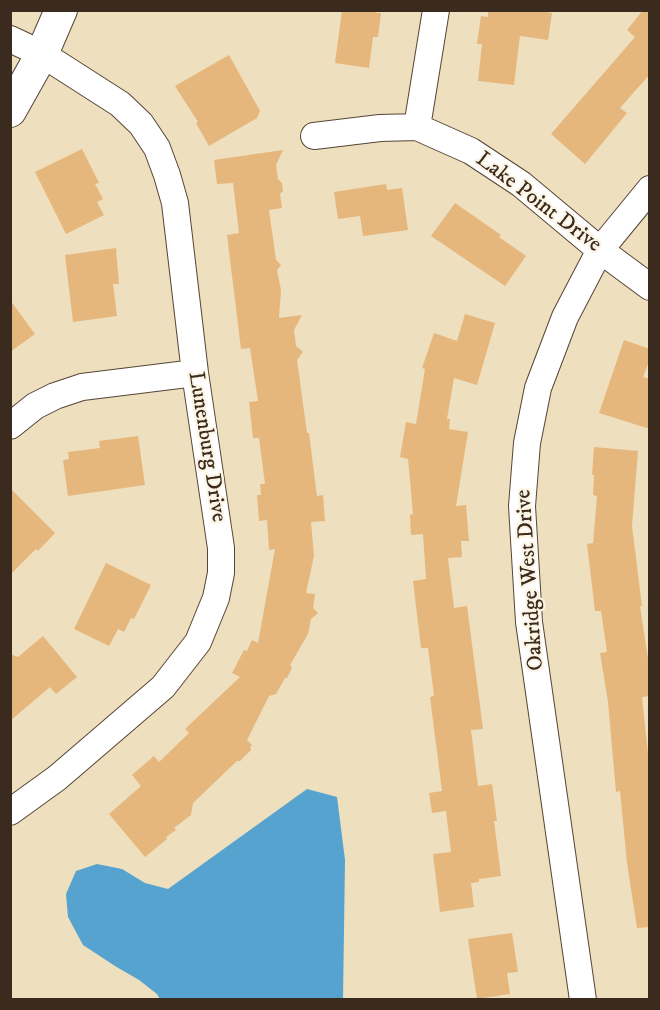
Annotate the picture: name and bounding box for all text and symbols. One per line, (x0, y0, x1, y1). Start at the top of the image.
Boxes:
street label: Lake Point Drive (470, 147, 606, 259)
street label: Lunenburg Drive (181, 370, 231, 524)
street label: Oakridge West Drive (512, 489, 550, 671)

